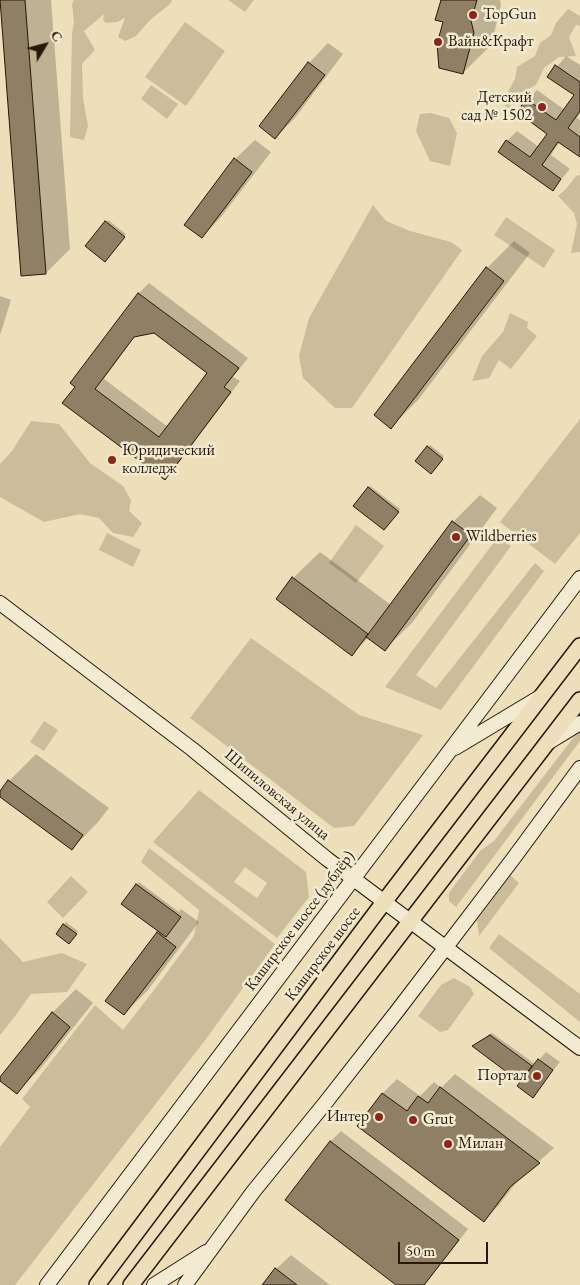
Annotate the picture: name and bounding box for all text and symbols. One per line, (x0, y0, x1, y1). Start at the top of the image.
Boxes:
place label: TopGun (483, 5, 537, 25)
marker: TopGun (467, 9, 479, 21)
north arrow (20, 20, 70, 70)
text: С (47, 27, 67, 45)
place label: Вайн&Крафт (448, 32, 534, 52)
marker: Вайн&Крафт (432, 36, 444, 48)
place label: Детский сад № 1502 (461, 88, 532, 126)
marker: Детский сад № 1502 (536, 101, 548, 113)
place label: Юридический колледж (122, 441, 215, 479)
marker: Юридический колледж (106, 454, 118, 466)
place label: Wildberries (466, 527, 537, 547)
marker: Wildberries (450, 531, 462, 543)
street label: Шипиловская улица (220, 745, 334, 845)
street label: Каширское шоссе (дублёр) (241, 847, 359, 995)
street label: Каширское шоссе (281, 903, 365, 1005)
place label: Портал (477, 1066, 527, 1086)
marker: Портал (531, 1070, 543, 1082)
place label: Интер (327, 1107, 369, 1127)
place label: Grut (423, 1110, 453, 1130)
marker: Интер (373, 1111, 385, 1123)
marker: Grut (407, 1114, 419, 1126)
place label: Милан (458, 1134, 503, 1154)
marker: Милан (442, 1138, 454, 1150)
scale bar (400, 1232, 490, 1264)
text: 50 m (406, 1241, 435, 1260)

